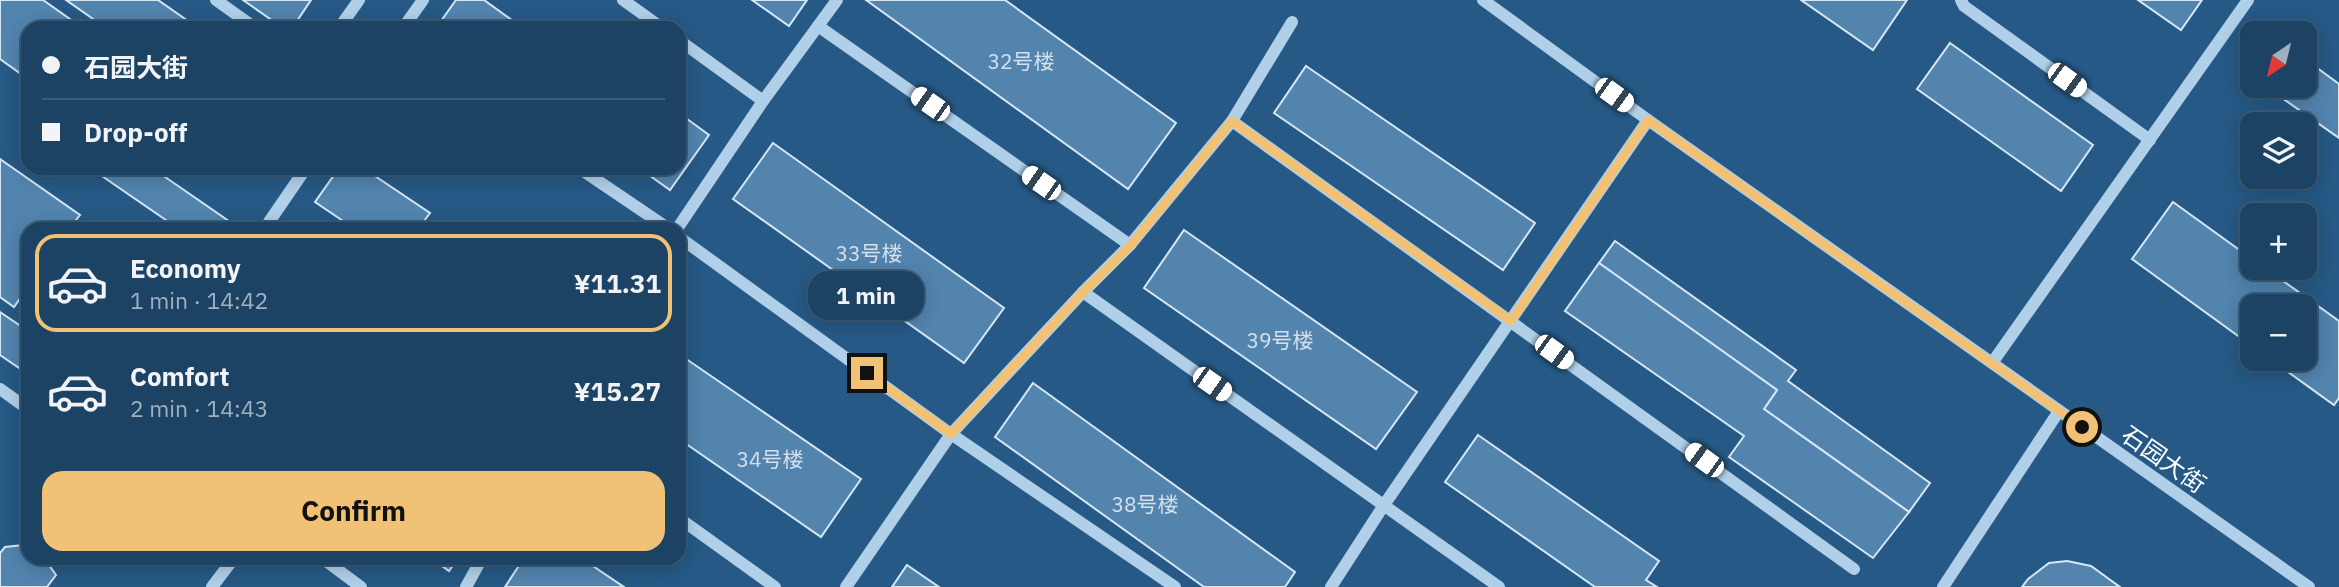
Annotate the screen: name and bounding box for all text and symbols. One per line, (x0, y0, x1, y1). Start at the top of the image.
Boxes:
north arrow (2240, 21, 2317, 98)
map controls (2240, 21, 2317, 371)
house number: 32号楼 (987, 47, 1055, 75)
text: 石园大街 (84, 50, 188, 84)
car (2044, 59, 2091, 101)
car (1591, 74, 1638, 116)
car (907, 83, 954, 125)
button: layers (2240, 112, 2317, 189)
text: Drop-off (84, 115, 187, 149)
car (1018, 162, 1065, 204)
button: + (2240, 203, 2317, 280)
house number: 33号楼 (835, 239, 903, 267)
text: Economy (130, 251, 241, 285)
icon: car (46, 252, 109, 315)
text: ¥11.31 (574, 266, 661, 300)
callout: 1 min (809, 272, 925, 320)
text: 1 min (836, 280, 896, 310)
text: 1 min · 14:42 (130, 285, 268, 315)
button: − (2240, 294, 2317, 371)
house number: 39号楼 (1246, 326, 1314, 354)
car (1531, 331, 1578, 373)
route end (851, 357, 883, 389)
text: Comfort (130, 359, 229, 393)
icon: car (46, 360, 109, 423)
car (1189, 363, 1236, 405)
text: ¥15.27 (574, 374, 661, 408)
text: 2 min · 14:43 (130, 393, 268, 423)
route start (2066, 411, 2098, 443)
street label: 石园大街 (2116, 418, 2212, 500)
car (1681, 439, 1728, 481)
house number: 34号楼 (736, 445, 804, 473)
button: Confirm (42, 471, 665, 551)
house number: 38号楼 (1111, 490, 1179, 518)

